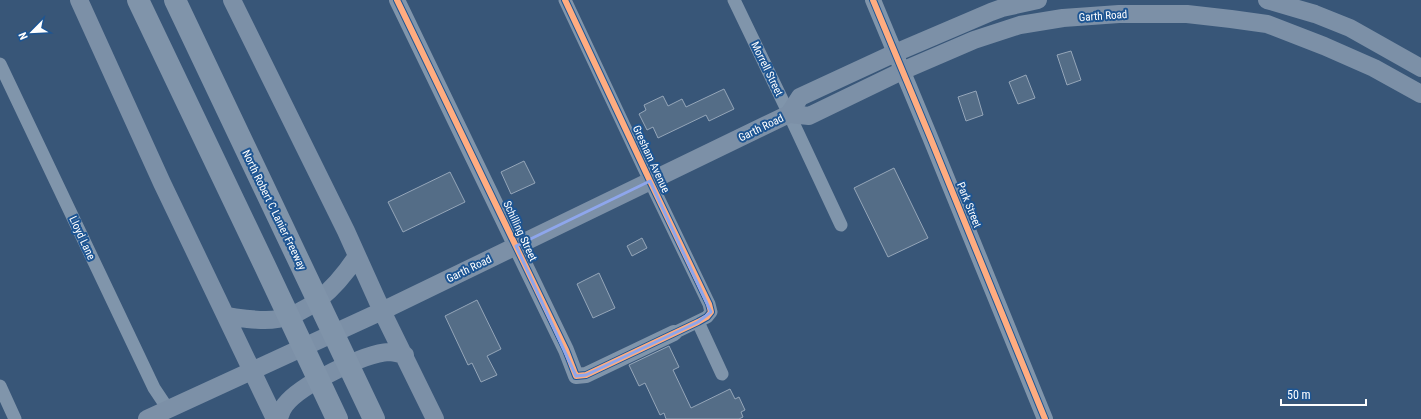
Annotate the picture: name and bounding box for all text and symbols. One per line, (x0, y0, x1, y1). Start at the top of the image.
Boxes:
street label: Garth Road (1078, 8, 1128, 24)
north arrow (12, 12, 52, 52)
text: N (16, 30, 31, 42)
street label: Morrell Street (748, 40, 786, 98)
street label: Garth Road (736, 112, 786, 144)
street label: Gresham Avenue (630, 123, 672, 195)
street label: North Robert C Lanier Freeway (239, 148, 309, 273)
street label: Park Street (954, 180, 984, 230)
street label: Schilling Street (500, 199, 540, 263)
street label: Lloyd Lane (66, 214, 98, 262)
street label: Garth Road (444, 253, 494, 285)
scale bar (1281, 381, 1366, 407)
text: 50 m (1287, 388, 1311, 402)

